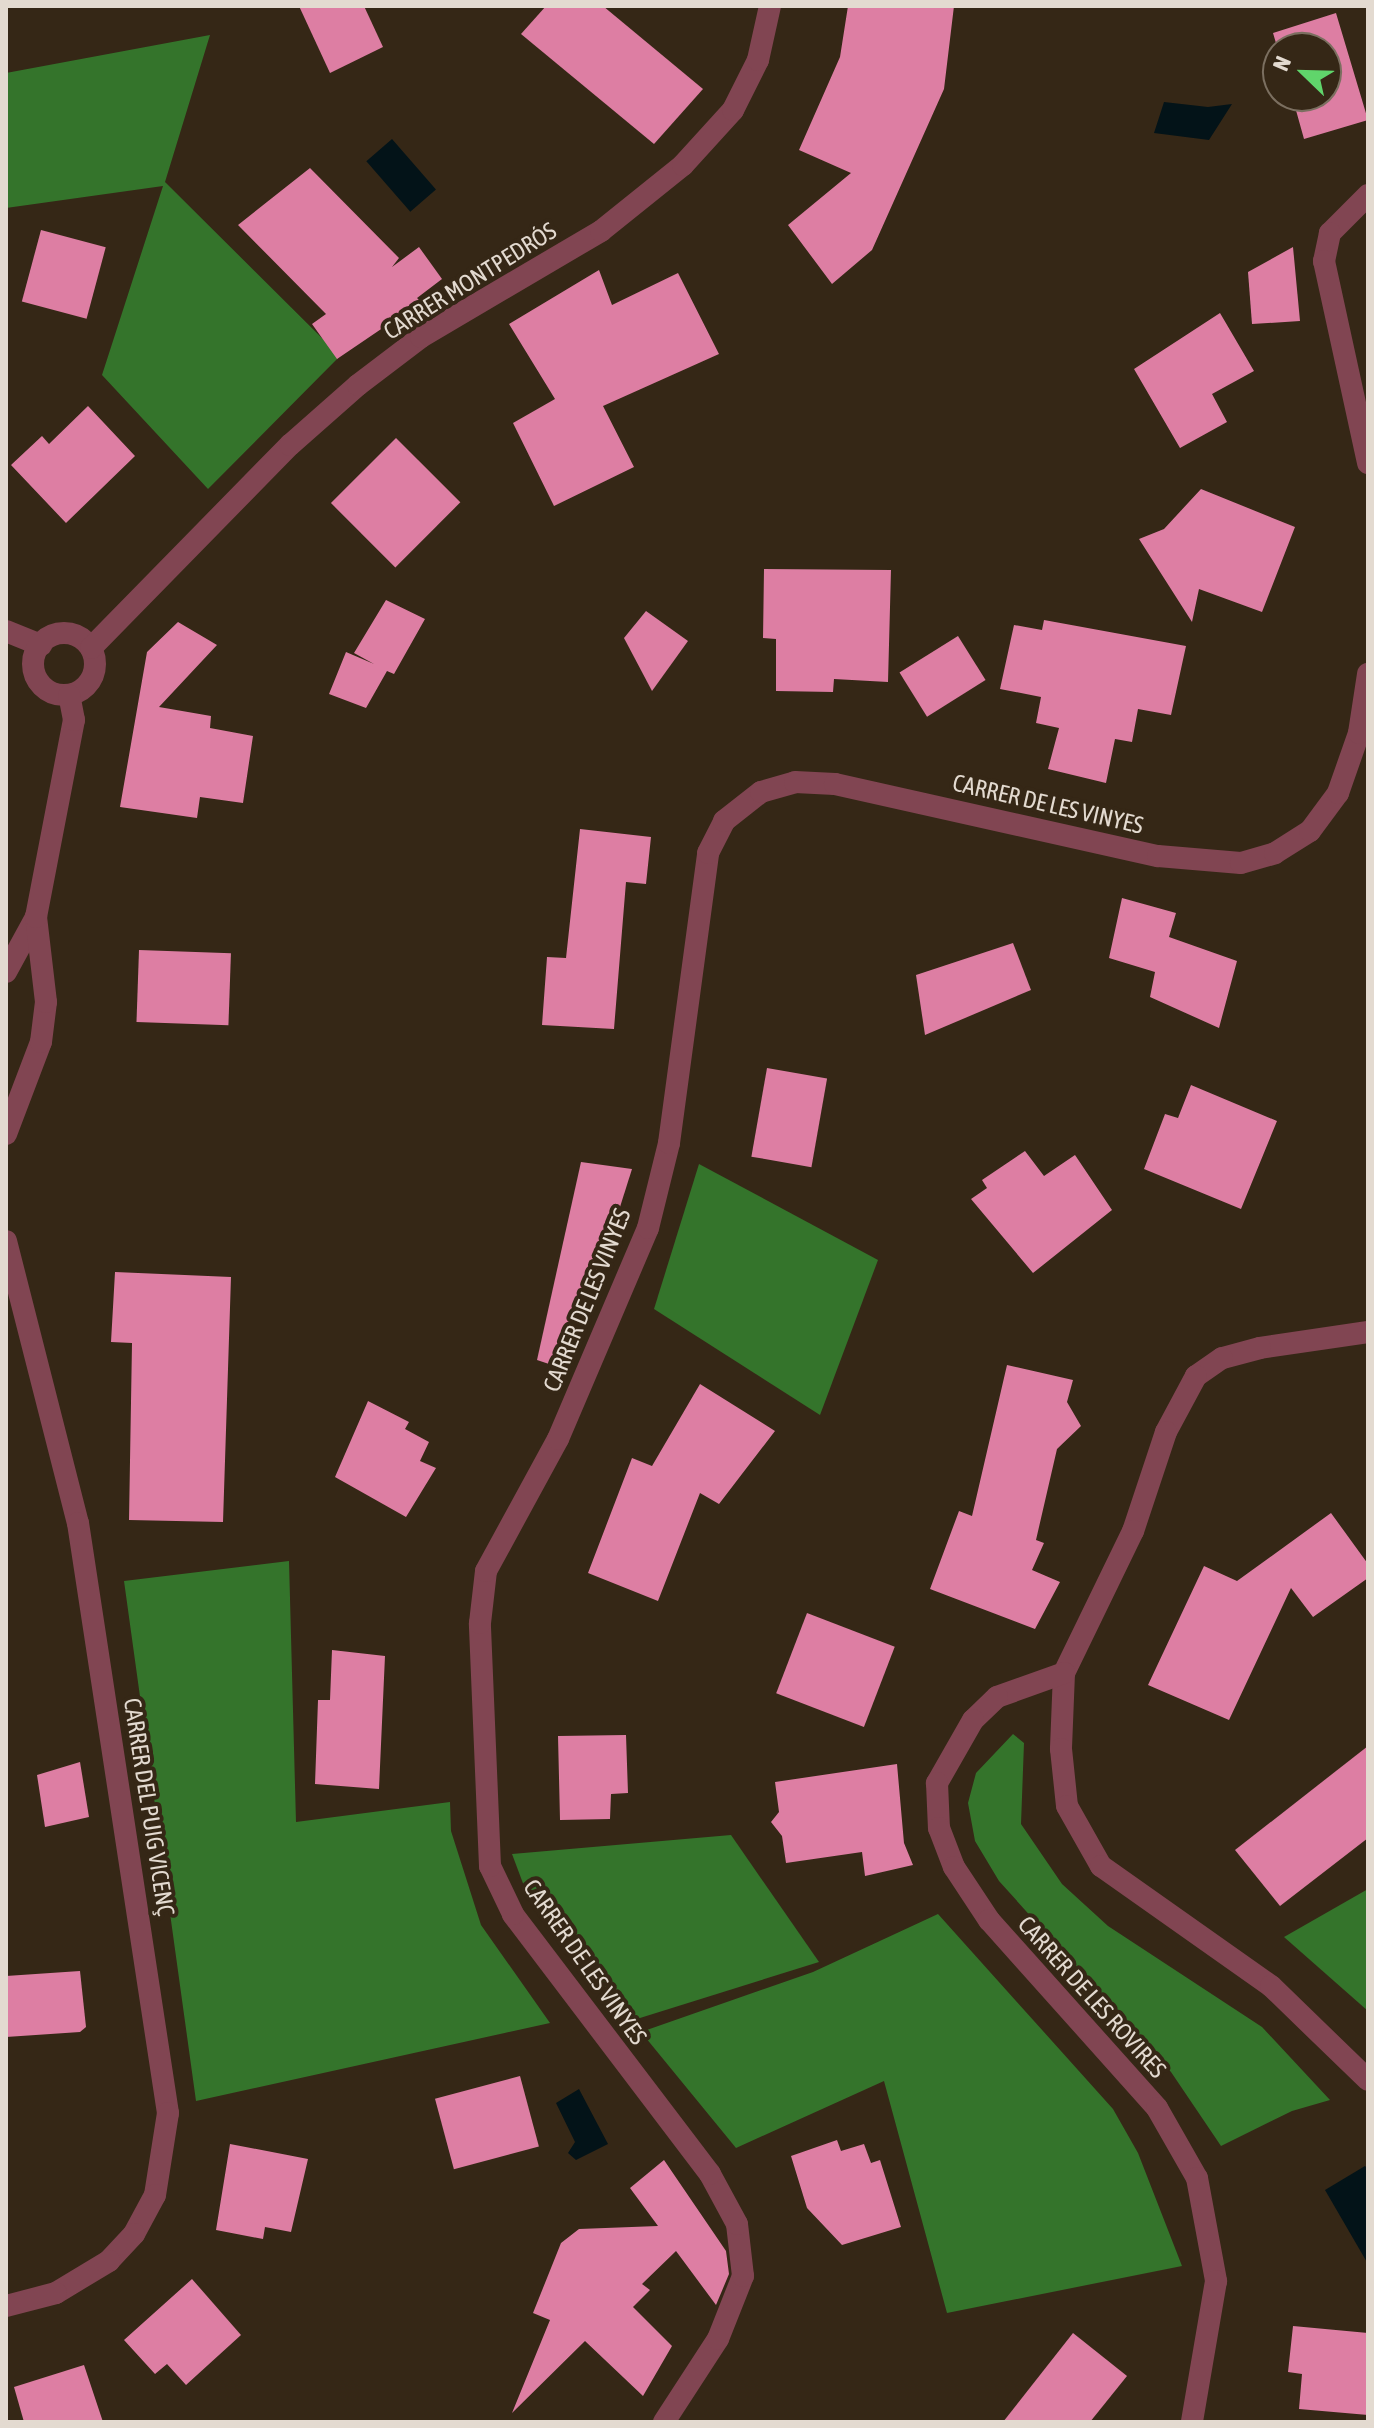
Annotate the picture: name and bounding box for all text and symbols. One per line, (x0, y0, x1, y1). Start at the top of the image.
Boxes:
north arrow (1262, 32, 1342, 112)
text: N (1267, 52, 1296, 74)
street label: CARRER MONTPEDRÓS (378, 216, 562, 346)
street label: CARRER DE LES VINYES (950, 768, 1146, 840)
street label: CARRER DE LES VINYES (537, 1204, 637, 1396)
street label: CARRER DEL PUIG VICENÇ (118, 1696, 180, 1918)
street label: CARRER DE LES VINYES (517, 1874, 653, 2050)
street label: CARRER DE LES ROVIRES (1012, 1910, 1172, 2084)

